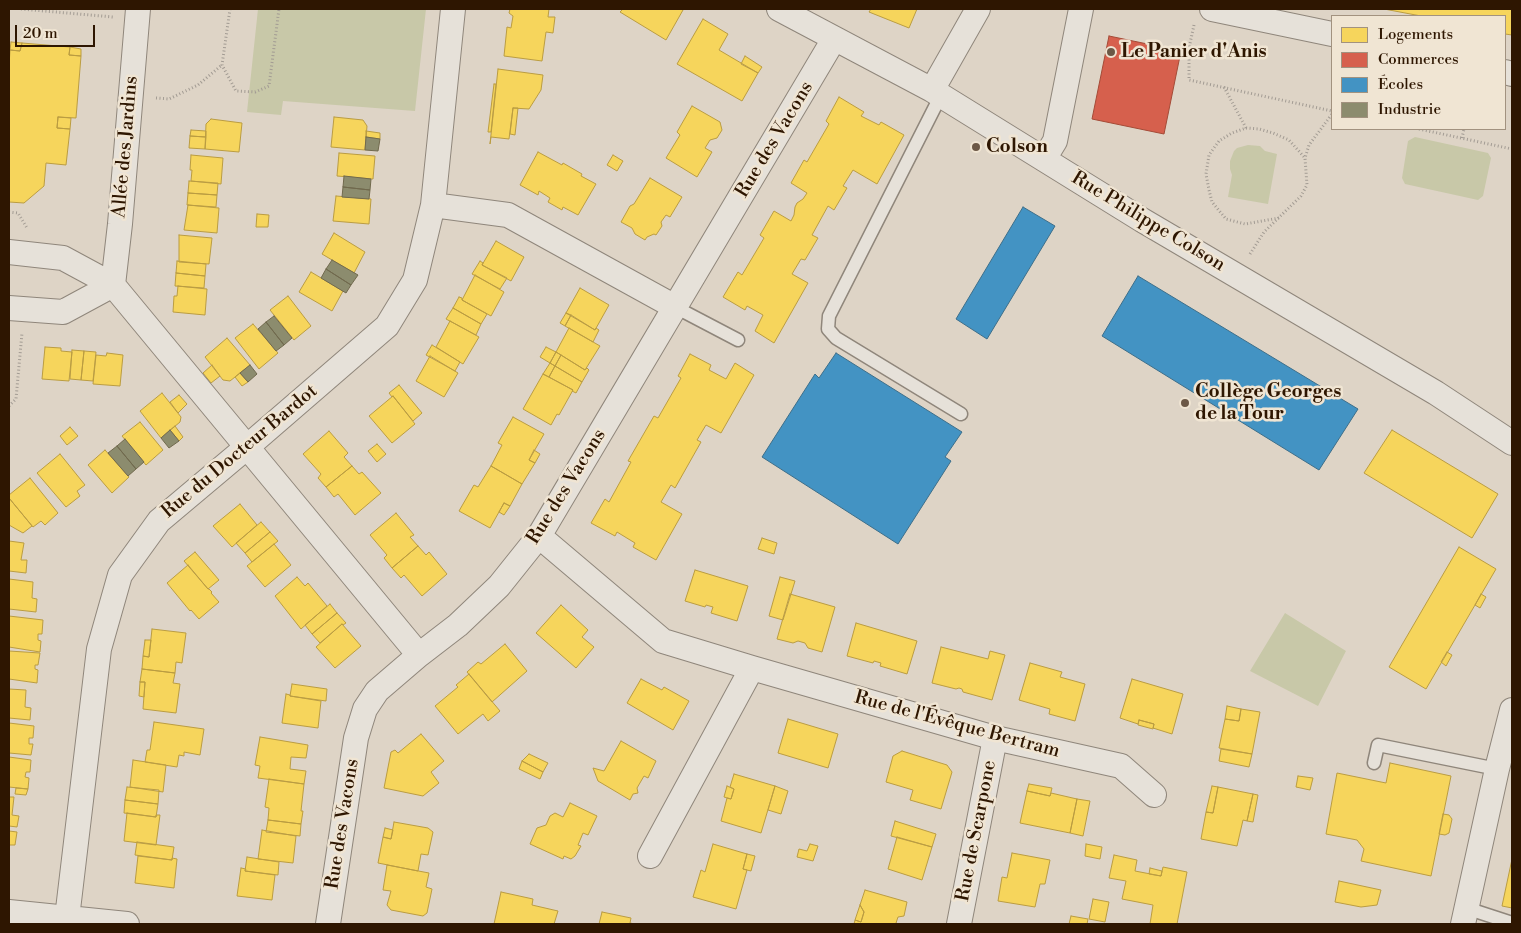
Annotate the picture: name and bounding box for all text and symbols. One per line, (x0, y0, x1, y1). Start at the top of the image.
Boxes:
scale bar (18, 15, 98, 47)
legend (1331, 15, 1506, 130)
text: 20 m (23, 24, 58, 43)
text: Logements (1378, 25, 1453, 44)
place label: Le Panier d'Anis (1121, 41, 1267, 63)
marker: Le Panier d'Anis (1105, 46, 1117, 58)
text: Commerces (1378, 50, 1459, 69)
street label: Allée des Jardins (108, 75, 144, 219)
text: Écoles (1378, 75, 1423, 94)
street label: Rue des Vacons (731, 78, 819, 202)
text: Industrie (1378, 100, 1441, 119)
place label: Colson (986, 136, 1048, 158)
marker: Colson (970, 141, 982, 153)
street label: Rue Philippe Colson (1067, 167, 1229, 277)
street label: Rue du Docteur Bardot (158, 380, 322, 524)
place label: Collège Georges de la Tour (1195, 381, 1341, 425)
marker: Collège Georges de la Tour (1179, 397, 1191, 409)
street label: Rue des Vacons (522, 425, 612, 549)
street label: Rue de l'Évêque Bertram (852, 687, 1062, 763)
street label: Rue des Vacons (321, 757, 365, 891)
street label: Rue de Scarpone (952, 759, 1002, 903)

